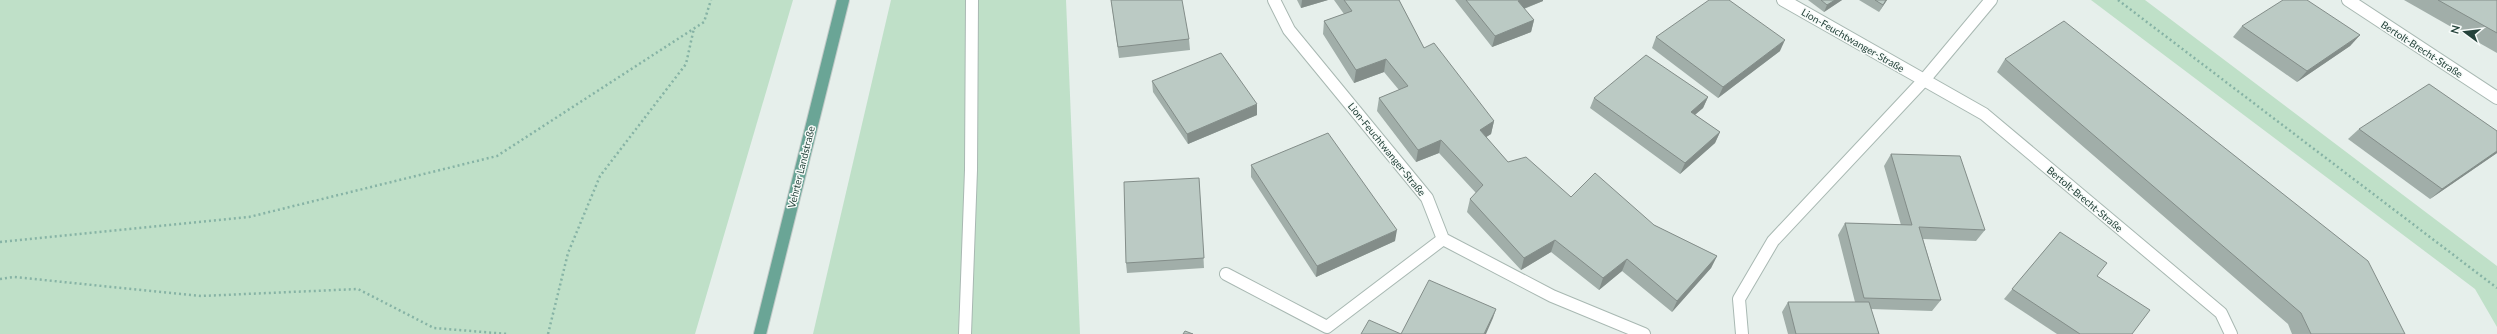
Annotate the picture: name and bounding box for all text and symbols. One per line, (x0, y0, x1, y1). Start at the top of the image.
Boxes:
street label: Lion-Feuchtwanger-Straße (1799, 6, 1907, 74)
north arrow (2445, 12, 2485, 52)
street label: Bertolt-Brecht-Straße (2379, 18, 2465, 80)
text: N (2447, 24, 2462, 35)
street label: Lion-Feuchtwanger-Straße (1346, 100, 1428, 198)
street label: Vehrter Landstraße (785, 125, 817, 209)
street label: Bertolt-Brecht-Straße (2045, 164, 2125, 234)

